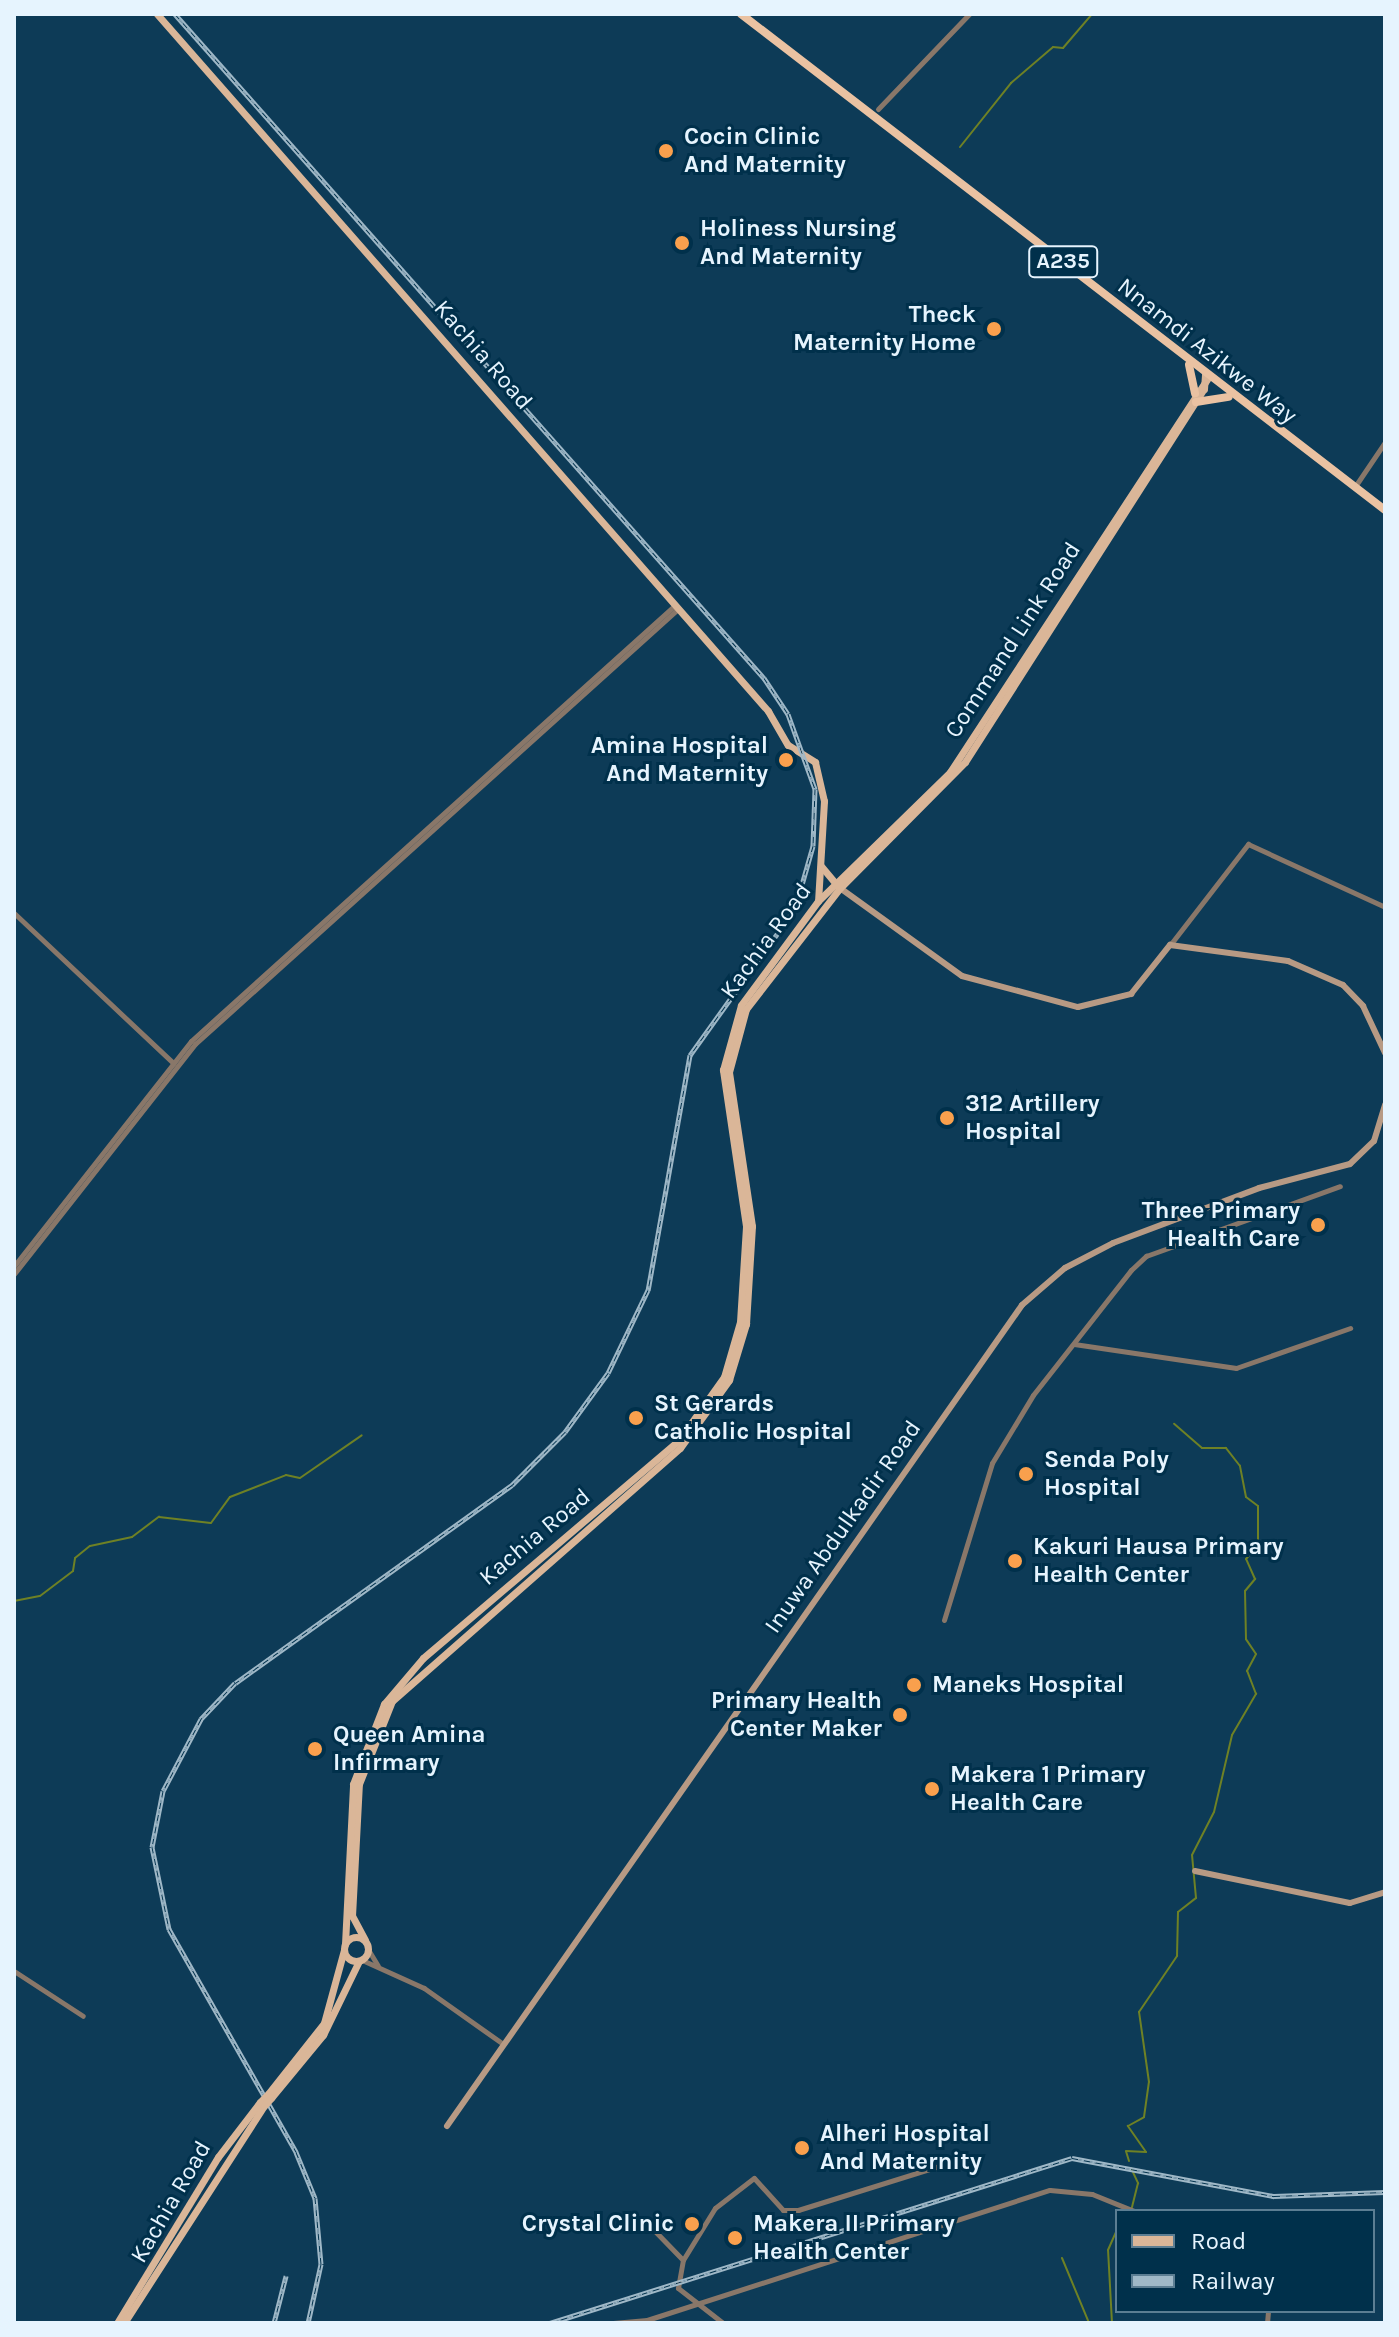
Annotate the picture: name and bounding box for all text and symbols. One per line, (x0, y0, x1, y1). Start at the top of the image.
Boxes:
place label: Cocin Clinic And Maternity (684, 123, 846, 179)
marker: Cocin Clinic And Maternity (655, 140, 677, 162)
place label: Holiness Nursing And Maternity (700, 215, 896, 271)
marker: Holiness Nursing And Maternity (671, 232, 693, 254)
road number: A235 (1027, 244, 1099, 280)
street label: Nnamdi Azikwe Way (1111, 272, 1303, 430)
street label: Kachia Road (428, 294, 538, 416)
place label: Theck Maternity Home (793, 301, 976, 357)
marker: Theck Maternity Home (983, 318, 1005, 340)
street label: Command Link Road (939, 537, 1087, 743)
place label: Amina Hospital And Maternity (591, 732, 768, 788)
marker: Amina Hospital And Maternity (775, 749, 797, 771)
street label: Kachia Road (714, 878, 818, 1004)
place label: 312 Artillery Hospital (965, 1090, 1100, 1146)
marker: 312 Artillery Hospital (936, 1107, 958, 1129)
place label: Three Primary Health Care (1142, 1197, 1300, 1253)
marker: Three Primary Health Care (1307, 1214, 1329, 1236)
place label: St Gerards Catholic Hospital (654, 1390, 852, 1446)
marker: St Gerards Catholic Hospital (625, 1407, 647, 1429)
street label: Inuwa Abdulkadir Road (759, 1415, 927, 1639)
place label: Senda Poly Hospital (1044, 1446, 1169, 1502)
marker: Senda Poly Hospital (1015, 1463, 1037, 1485)
street label: Kachia Road (474, 1482, 596, 1592)
place label: Kakuri Hausa Primary Health Center (1033, 1533, 1284, 1589)
marker: Kakuri Hausa Primary Health Center (1004, 1550, 1026, 1572)
place label: Maneks Hospital (932, 1671, 1124, 1699)
marker: Maneks Hospital (903, 1674, 925, 1696)
place label: Primary Health Center Maker (711, 1687, 882, 1743)
marker: Primary Health Center Maker (889, 1704, 911, 1726)
place label: Queen Amina Infirmary (333, 1721, 486, 1777)
marker: Queen Amina Infirmary (304, 1738, 326, 1760)
place label: Makera 1 Primary Health Care (950, 1761, 1146, 1817)
marker: Makera 1 Primary Health Care (921, 1778, 943, 1800)
place label: Alheri Hospital And Maternity (820, 2120, 990, 2176)
street label: Kachia Road (125, 2136, 217, 2268)
marker: Alheri Hospital And Maternity (791, 2137, 813, 2159)
legend (1115, 2209, 1375, 2313)
place label: Crystal Clinic (522, 2210, 674, 2238)
place label: Makera II Primary Health Center (753, 2210, 955, 2266)
marker: Crystal Clinic (681, 2213, 703, 2235)
marker: Makera II Primary Health Center (724, 2227, 746, 2249)
text: Road (1191, 2227, 1246, 2255)
text: Railway (1191, 2267, 1275, 2295)

